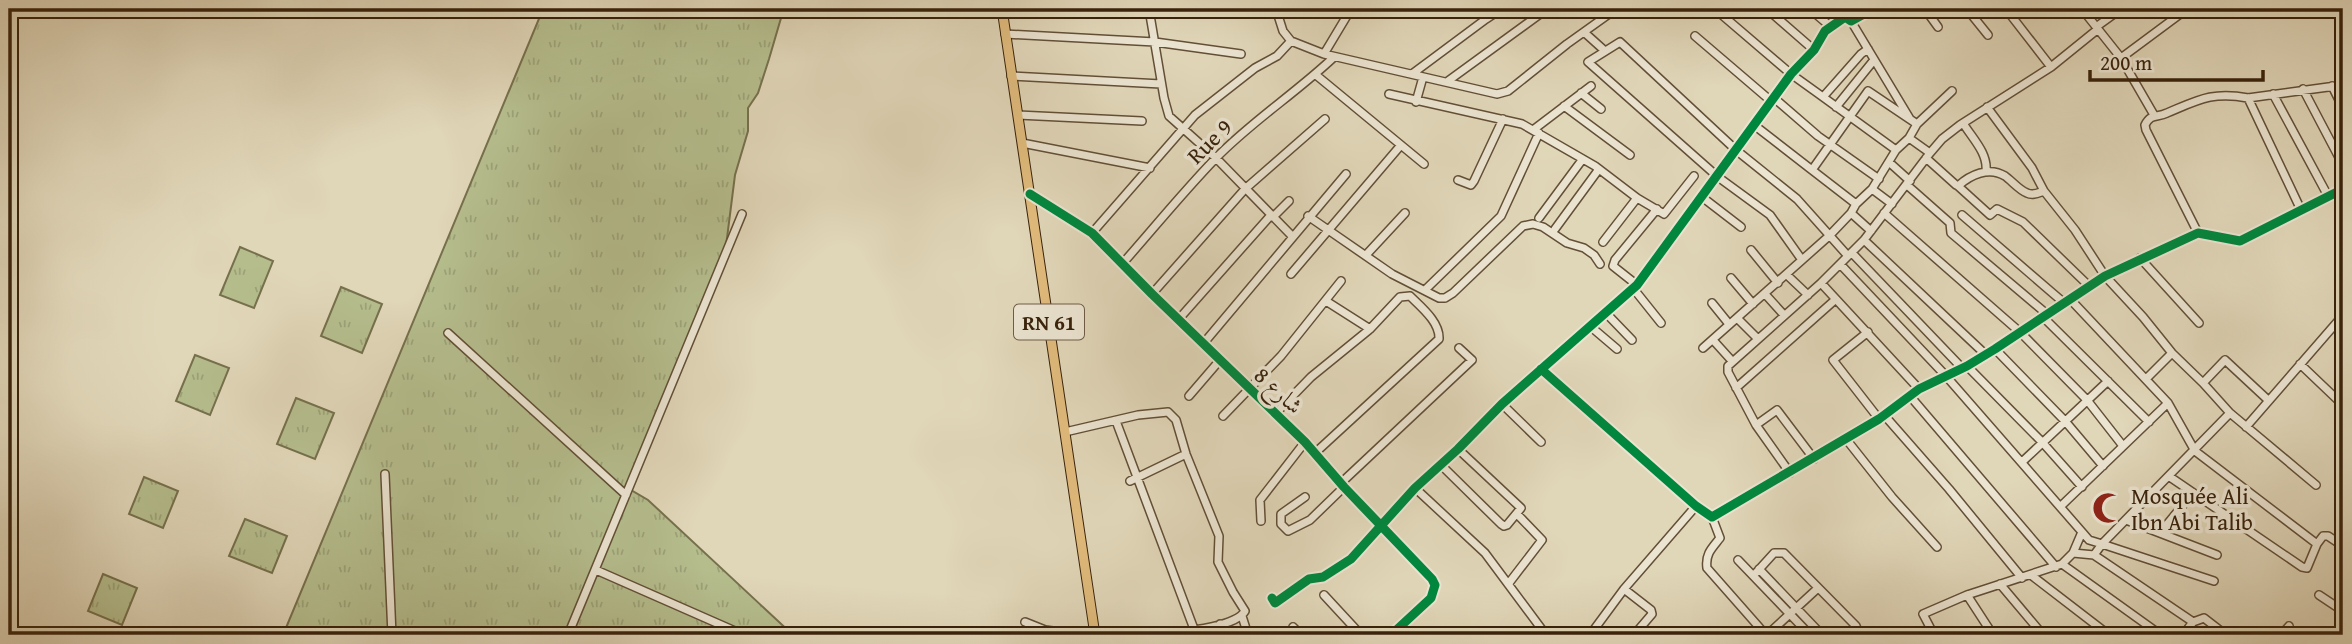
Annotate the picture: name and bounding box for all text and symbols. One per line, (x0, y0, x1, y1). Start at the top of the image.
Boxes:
scale bar (2090, 38, 2263, 82)
text: 200 m (2100, 47, 2152, 78)
street label: Rue 9 (1179, 111, 1239, 171)
road number: RN 61 (1014, 304, 1084, 340)
street label: شارع 8 (1245, 359, 1311, 424)
place label: Mosquée Ali Ibn Abi Talib (2131, 479, 2253, 538)
mosque icon: Mosquée Ali Ibn Abi Talib (2091, 491, 2125, 525)

